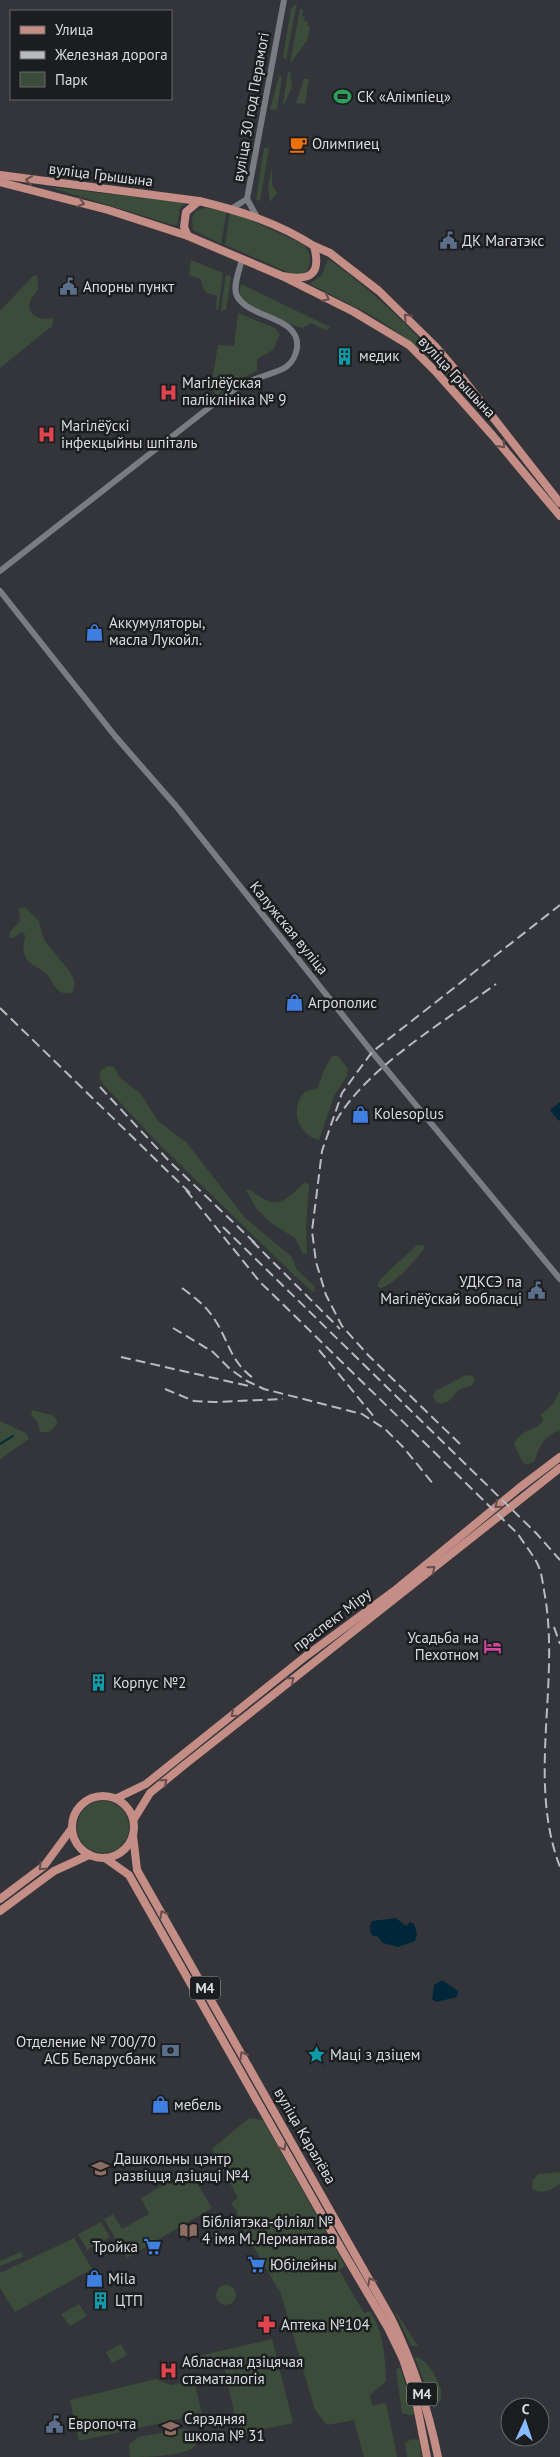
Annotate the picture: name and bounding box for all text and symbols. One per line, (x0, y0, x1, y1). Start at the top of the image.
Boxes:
legend (10, 10, 172, 100)
text: Улица (55, 20, 93, 39)
street label: вуліца 30 год Перамогі (228, 31, 273, 183)
text: Железная дорога (54, 45, 168, 64)
text: Парк (55, 70, 88, 89)
sports icon: СК «Алімпіец» (333, 87, 353, 107)
place label: СК «Алімпіец» (357, 87, 451, 106)
cafe icon: Олимпиец (288, 134, 308, 154)
place label: Олимпиец (312, 134, 379, 153)
street label: вуліца Грышына (48, 159, 154, 190)
one-way arrow (25, 175, 33, 186)
one-way arrow (77, 197, 85, 207)
public building icon: ДК Магатэкс (438, 231, 458, 251)
place label: ДК Магатэкс (462, 231, 544, 250)
public building icon: Апорны пункт (59, 277, 79, 297)
place label: Апорны пункт (83, 277, 174, 296)
one-way arrow (321, 292, 330, 302)
one-way arrow (404, 314, 413, 323)
street label: вуліца Грышына (415, 332, 500, 422)
building icon: медик (335, 346, 355, 366)
place label: медик (359, 346, 400, 365)
place label: Магілёўская паліклініка № 9 (182, 373, 286, 409)
hospital icon: Магілёўская паліклініка № 9 (158, 382, 178, 402)
place label: Магілёўскі інфекцыйны шпіталь (61, 416, 197, 452)
hospital icon: Магілёўскі інфекцыйны шпіталь (37, 425, 57, 445)
one-way arrow (496, 440, 505, 449)
place label: Аккумуляторы, масла Лукойл. (109, 613, 205, 649)
shop icon: Аккумуляторы, масла Лукойл. (85, 622, 105, 642)
street label: Калужская вуліца (246, 877, 333, 978)
shop icon: Агрополис (284, 993, 304, 1013)
place label: Агрополис (308, 993, 377, 1012)
shop icon: Kolesoplus (350, 1104, 370, 1124)
place label: Kolesoplus (374, 1104, 444, 1123)
place label: УДКСЭ па Магілёўскай вобласці (380, 1272, 522, 1308)
public building icon: УДКСЭ па Магілёўскай вобласці (526, 1281, 546, 1301)
one-way arrow (495, 1499, 504, 1508)
one-way arrow (427, 1565, 436, 1574)
street label: праспект Міру (289, 1584, 375, 1655)
place label: Усадьба на Пехотном (407, 1628, 479, 1664)
hotel icon: Усадьба на Пехотном (483, 1637, 503, 1657)
building icon: Корпус №2 (89, 1673, 109, 1693)
place label: Корпус №2 (113, 1673, 187, 1692)
one-way arrow (285, 1676, 294, 1685)
one-way arrow (231, 1709, 240, 1717)
one-way arrow (158, 1779, 167, 1787)
one-way arrow (39, 1861, 48, 1870)
one-way arrow (159, 1910, 169, 1919)
road number: М4 (190, 1976, 220, 2000)
place label: Отделение № 700/70 АСБ Беларусбанк (16, 2032, 157, 2068)
bank icon: Отделение № 700/70 АСБ Беларусбанк (160, 2041, 180, 2061)
place icon: Маці з дзіцем (306, 2045, 326, 2065)
place label: Маці з дзіцем (330, 2045, 420, 2064)
one-way arrow (240, 2051, 250, 2060)
street label: вуліца Каралёва (270, 2084, 341, 2187)
shop icon: мебель (150, 2095, 170, 2115)
place label: мебель (174, 2095, 221, 2114)
one-way arrow (277, 2142, 287, 2151)
place label: Дашкольны цэнтр развіцця дзіцяці №4 (114, 2149, 249, 2185)
school or university icon: Дашкольны цэнтр развіцця дзіцяці №4 (90, 2158, 110, 2178)
place label: Бібліятэка-філіял № 4 імя М. Лермантава (202, 2212, 335, 2248)
library icon: Бібліятэка-філіял № 4 імя М. Лермантава (178, 2221, 198, 2241)
place label: Тройка (92, 2237, 138, 2256)
supermarket icon: Тройка (142, 2237, 162, 2257)
supermarket icon: Юбілейны (246, 2255, 266, 2275)
place label: Юбілейны (270, 2255, 337, 2274)
shop icon: Mila (84, 2269, 104, 2289)
place label: Mila (108, 2269, 136, 2288)
one-way arrow (367, 2277, 377, 2286)
building icon: ЦТП (91, 2291, 111, 2311)
place label: ЦТП (115, 2291, 143, 2310)
pharmacy icon: Аптека №104 (257, 2315, 277, 2335)
place label: Аптека №104 (281, 2315, 370, 2334)
place label: Абласная дзіцячая стаматалогія (182, 2352, 303, 2388)
hospital icon: Абласная дзіцячая стаматалогія (158, 2361, 178, 2381)
road number: М4 (407, 2382, 437, 2406)
north arrow (500, 2397, 550, 2447)
text: С (521, 2400, 530, 2418)
place label: Сярэдняя школа № 31 (184, 2409, 265, 2445)
public building icon: Европочта (44, 2414, 64, 2434)
place label: Европочта (68, 2414, 137, 2433)
school or university icon: Сярэдняя школа № 31 (160, 2418, 180, 2438)

